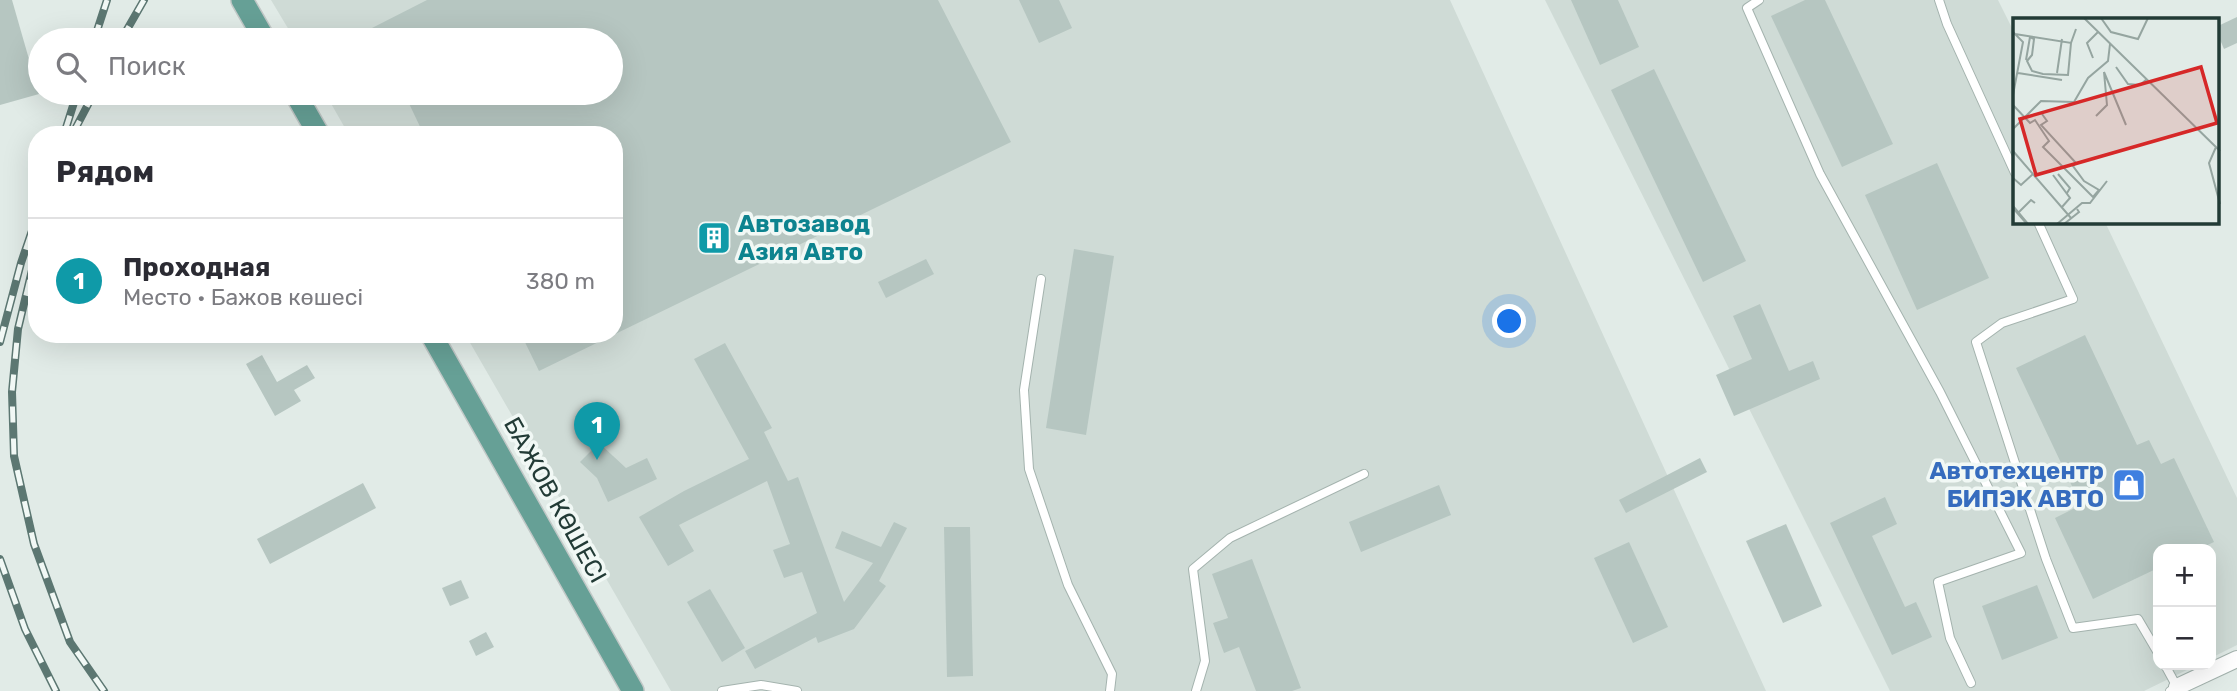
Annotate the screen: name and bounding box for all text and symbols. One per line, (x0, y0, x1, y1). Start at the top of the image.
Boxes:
inset map (2013, 18, 2220, 224)
search box (28, 28, 623, 105)
icon: search (52, 48, 90, 86)
text: Поиск (108, 51, 186, 82)
text: Рядом (56, 154, 154, 190)
place label: Автозавод Азия Авто (738, 210, 870, 266)
building icon: Автозавод Азия Авто (695, 219, 733, 257)
text: Проходная (123, 252, 271, 283)
text: 1 (73, 267, 85, 295)
text: 380 m (526, 267, 595, 295)
text: Место · Бажов көшесі (123, 283, 363, 311)
your location (1492, 304, 1526, 338)
pin: 1 (574, 402, 620, 460)
street label: БАЖОВ КӨШЕСІ (498, 412, 612, 588)
place label: Автотехцентр БИПЭК АВТО (1929, 457, 2104, 513)
shop icon: Автотехцентр БИПЭК АВТО (2110, 466, 2148, 504)
map controls (2153, 544, 2216, 670)
button: + (2153, 544, 2216, 607)
button: − (2153, 607, 2216, 670)

